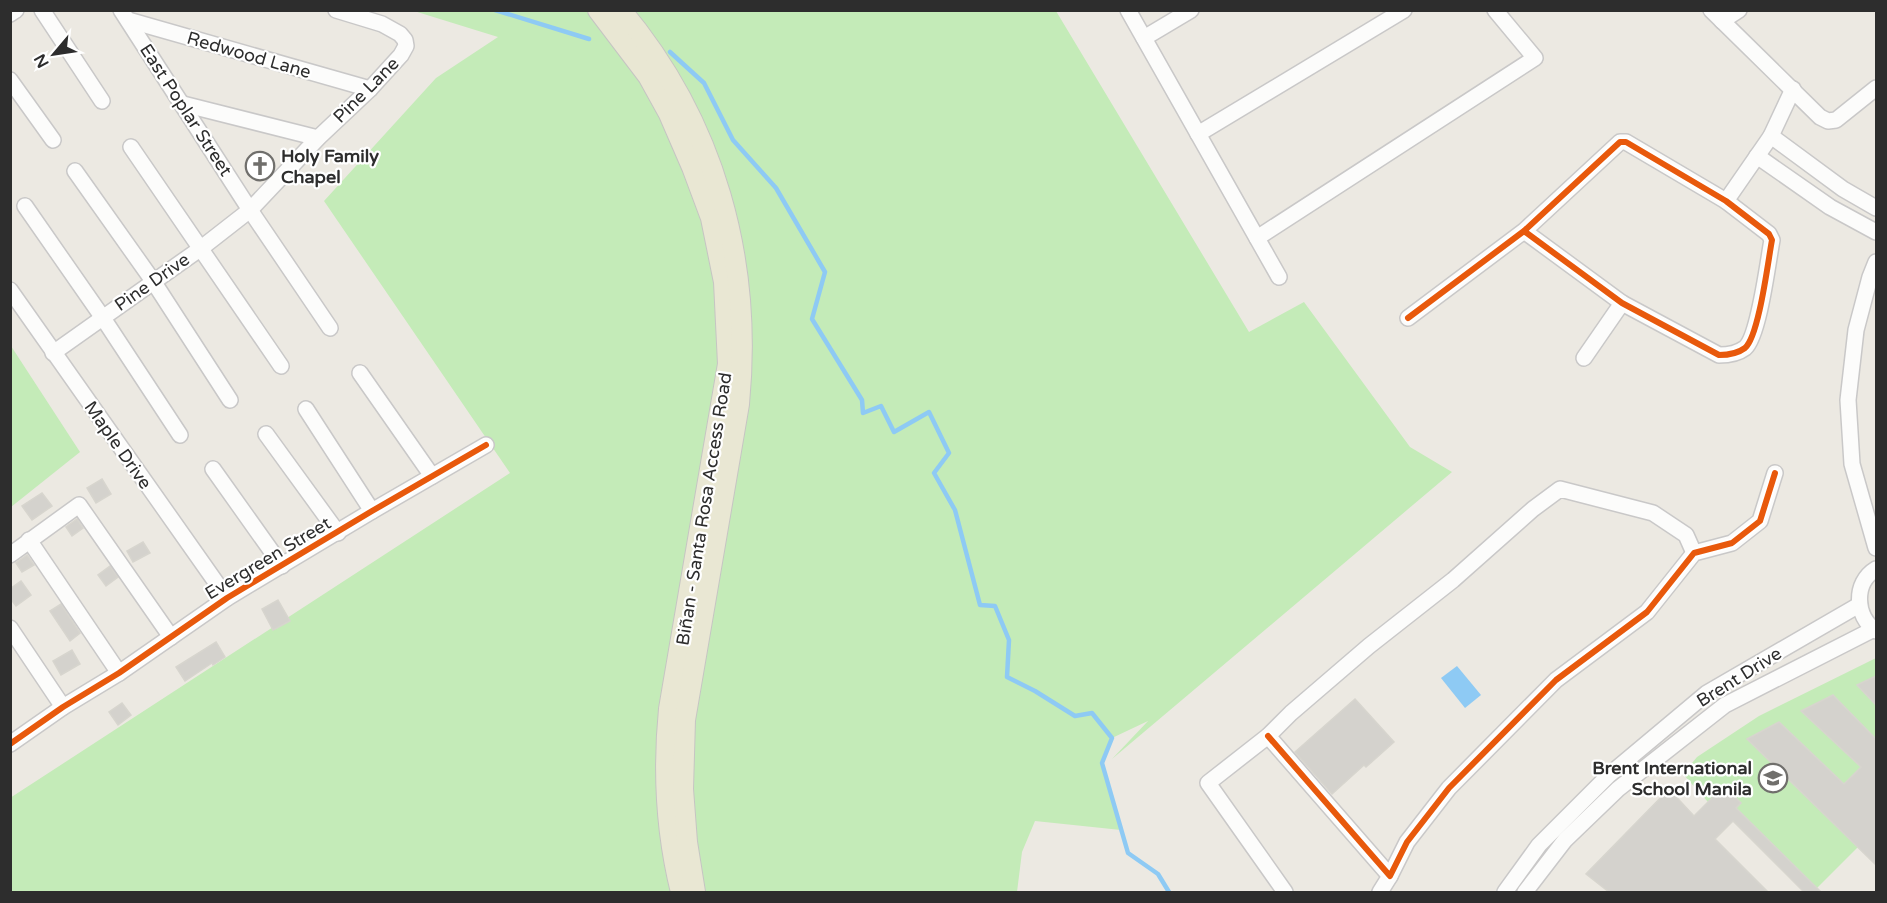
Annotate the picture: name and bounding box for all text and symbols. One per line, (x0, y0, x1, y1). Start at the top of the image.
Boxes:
north arrow (24, 24, 84, 84)
street label: Redwood Lane (184, 27, 314, 83)
street label: East Poplar Street (135, 40, 237, 180)
text: N (30, 50, 54, 71)
street label: Pine Lane (329, 53, 403, 127)
place label: Holy Family Chapel (281, 145, 379, 188)
church icon: Holy Family Chapel (244, 150, 276, 182)
street label: Pine Drive (110, 248, 194, 316)
street label: Biñan - Santa Rosa Access Road (672, 371, 736, 647)
street label: Maple Drive (80, 397, 156, 493)
street label: Evergreen Street (201, 512, 335, 604)
street label: Brent Drive (1693, 642, 1785, 712)
place label: Brent International School Manila (1592, 757, 1752, 800)
school or university icon: Brent International School Manila (1757, 762, 1789, 794)

